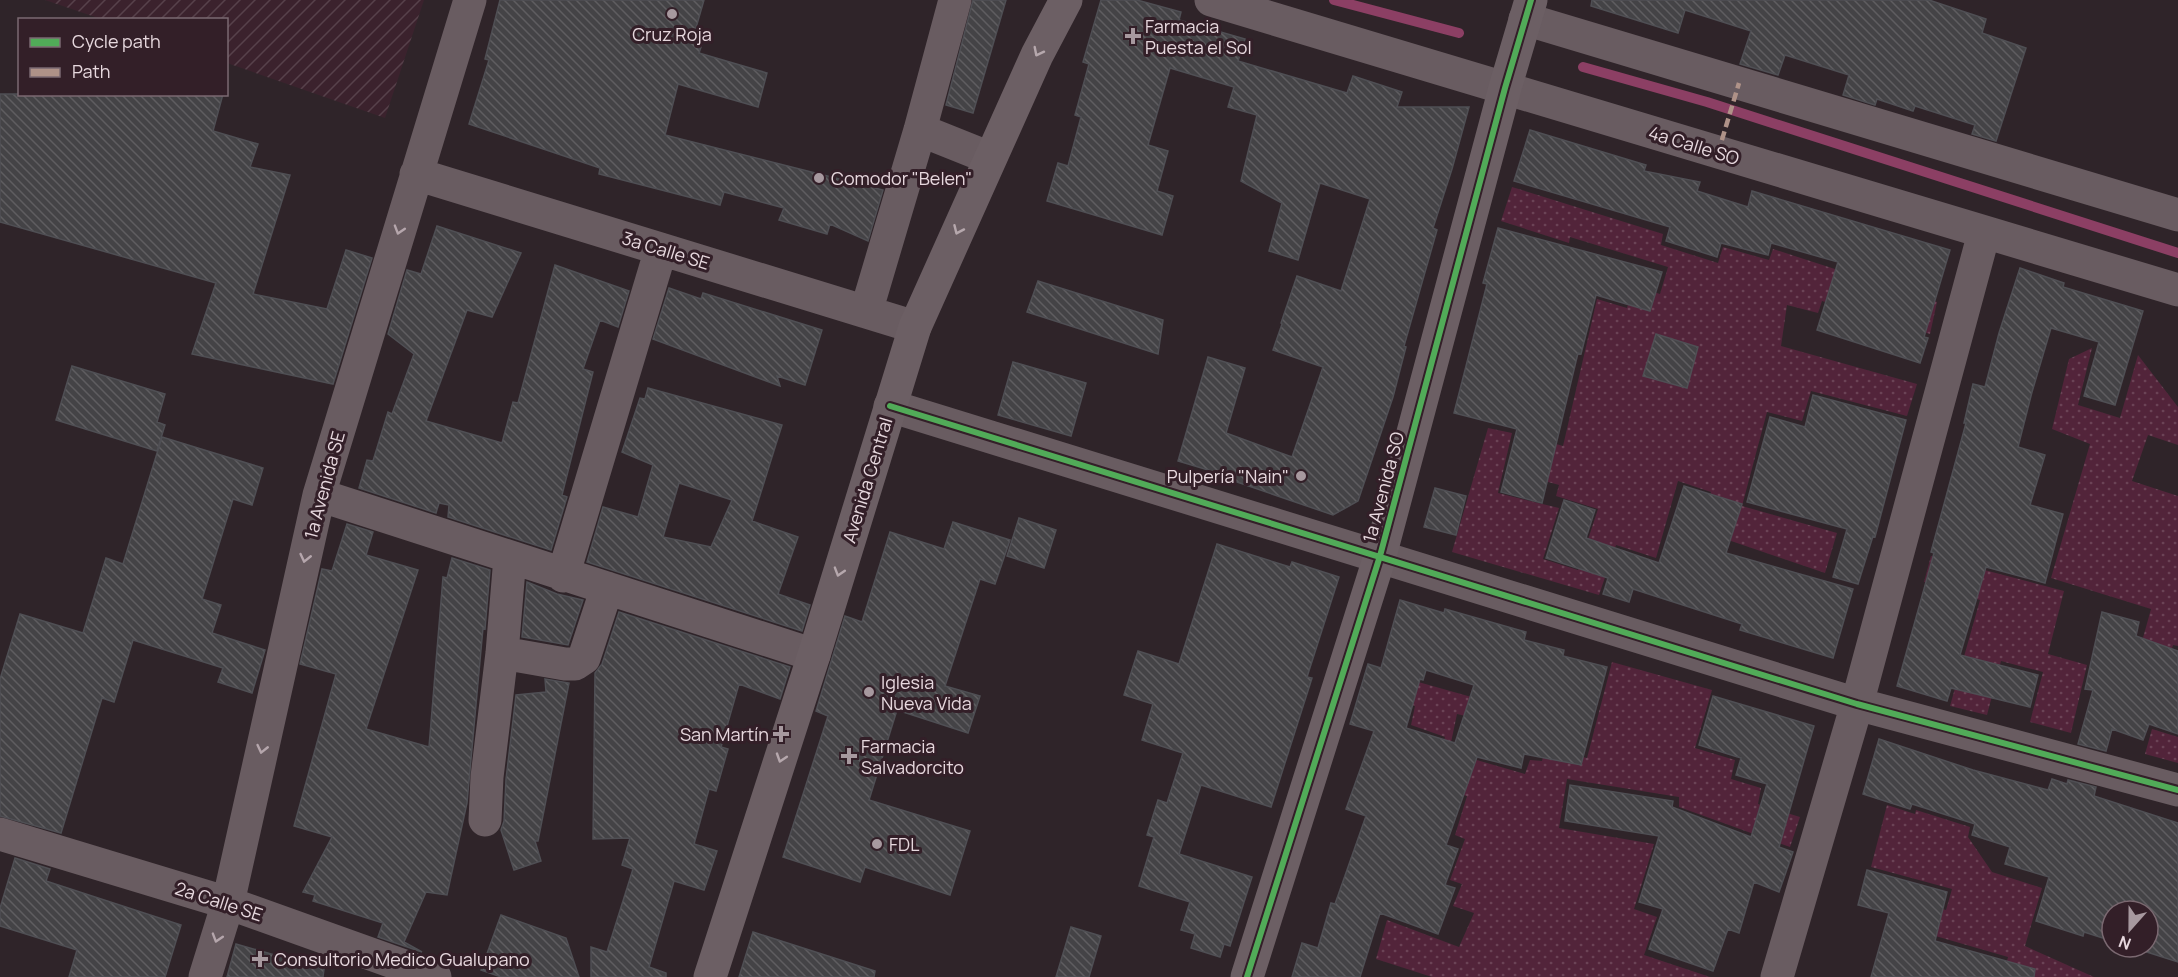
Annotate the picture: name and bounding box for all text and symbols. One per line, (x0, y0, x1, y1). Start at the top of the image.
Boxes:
marker: Cruz Roja (665, 7, 679, 21)
place label: Farmacia Puesta el Sol (1145, 14, 1252, 59)
legend (18, 18, 228, 96)
place label: Cruz Roja (632, 22, 712, 46)
text: Cycle path (72, 29, 161, 53)
marker: Farmacia Puesta el Sol (1126, 29, 1140, 43)
one-way arrow (1034, 45, 1046, 56)
text: Path (72, 59, 110, 83)
street label: 4a Calle SO (1646, 120, 1742, 170)
place label: Comodor "Belen" (831, 166, 972, 190)
marker: Comodor "Belen" (812, 171, 826, 185)
one-way arrow (954, 223, 966, 234)
one-way arrow (394, 224, 406, 235)
street label: 3a Calle SE (619, 225, 713, 275)
street label: Avenida Central (836, 414, 898, 546)
street label: 1a Avenida SE (298, 428, 350, 542)
street label: 1a Avenida SO (1357, 429, 1409, 545)
place label: Pulpería "Nain" (1167, 464, 1289, 488)
marker: Pulpería "Nain" (1294, 469, 1308, 483)
one-way arrow (299, 553, 312, 563)
one-way arrow (834, 566, 847, 577)
place label: Iglesia Nueva Vida (881, 670, 972, 715)
marker: Iglesia Nueva Vida (862, 685, 876, 699)
place label: San Martín (680, 722, 769, 746)
marker: San Martín (774, 727, 788, 741)
place label: Farmacia Salvadorcito (861, 734, 964, 779)
one-way arrow (256, 744, 269, 754)
marker: Farmacia Salvadorcito (842, 749, 856, 763)
one-way arrow (776, 752, 788, 763)
place label: FDL (889, 832, 919, 856)
marker: FDL (870, 837, 884, 851)
street label: 2a Calle SE (172, 876, 266, 926)
north arrow (2100, 899, 2160, 959)
text: N (2115, 931, 2134, 955)
one-way arrow (212, 932, 224, 943)
place label: Consultorio Medico Gualupano (274, 947, 530, 971)
marker: Consultorio Medico Gualupano (251, 950, 269, 968)

